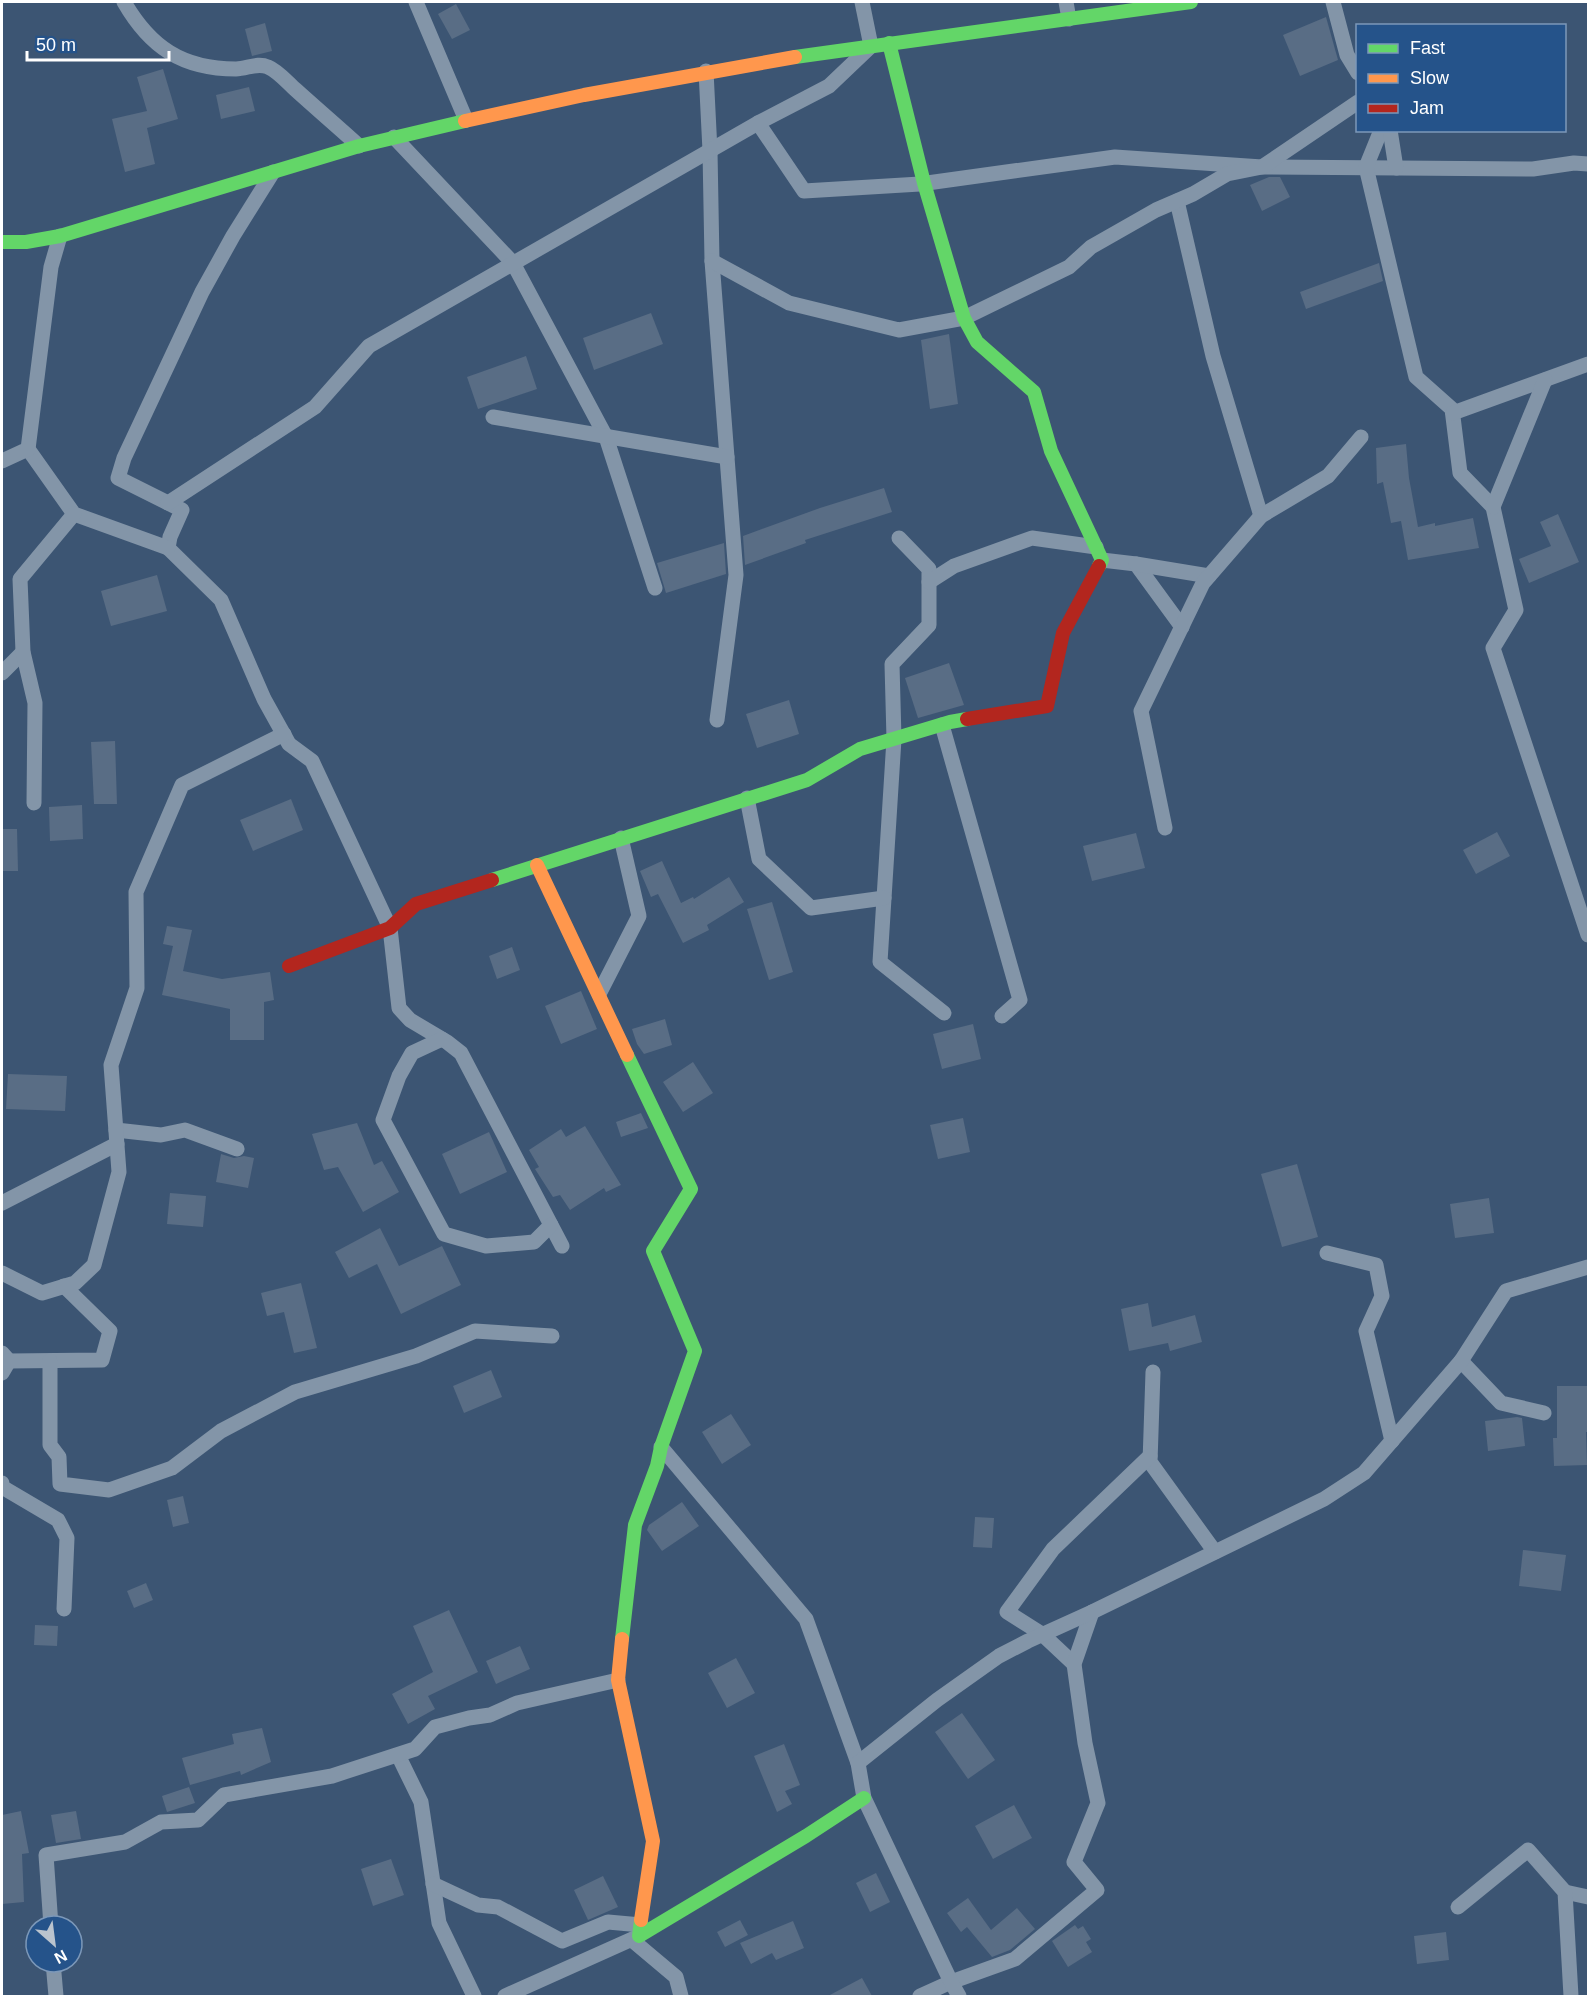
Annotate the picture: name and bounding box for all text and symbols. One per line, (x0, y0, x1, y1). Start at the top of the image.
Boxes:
scale bar (27, 24, 170, 62)
legend (1356, 24, 1566, 132)
text: 50 m (36, 35, 76, 55)
text: Fast (1410, 38, 1445, 58)
text: Slow (1410, 68, 1450, 88)
text: Jam (1410, 98, 1444, 118)
north arrow (24, 1914, 84, 1974)
text: N (52, 1947, 70, 1967)

